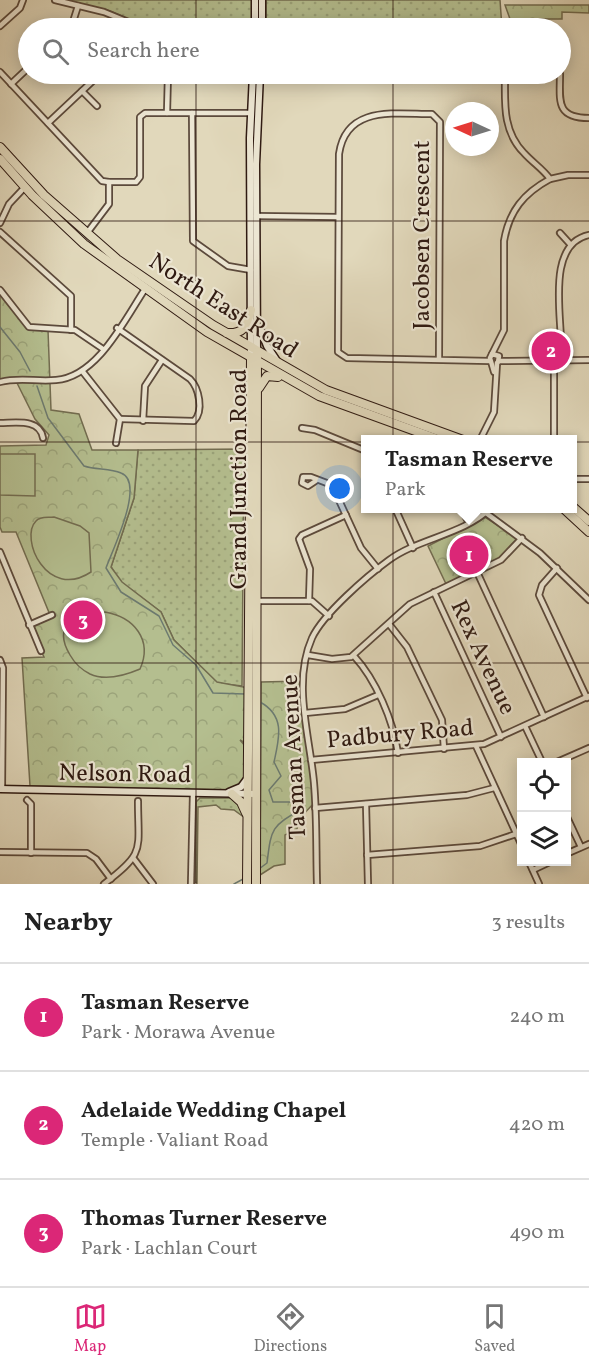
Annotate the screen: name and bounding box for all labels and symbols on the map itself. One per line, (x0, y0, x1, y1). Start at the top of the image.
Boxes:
north arrow (445, 102, 499, 156)
street label: Jacobsen Crescent (406, 140, 440, 330)
street label: North East Road (141, 246, 304, 368)
pin: 2 (532, 328, 570, 374)
street label: Grand Junction Road (223, 369, 257, 589)
your location (325, 474, 354, 503)
pin: 1 (450, 532, 488, 578)
street label: Rex Avenue (441, 595, 524, 721)
pin: 3 (64, 598, 103, 642)
street label: Tasman Avenue (274, 673, 316, 840)
street label: Padbury Road (325, 712, 475, 758)
street label: Nelson Road (58, 757, 192, 793)

